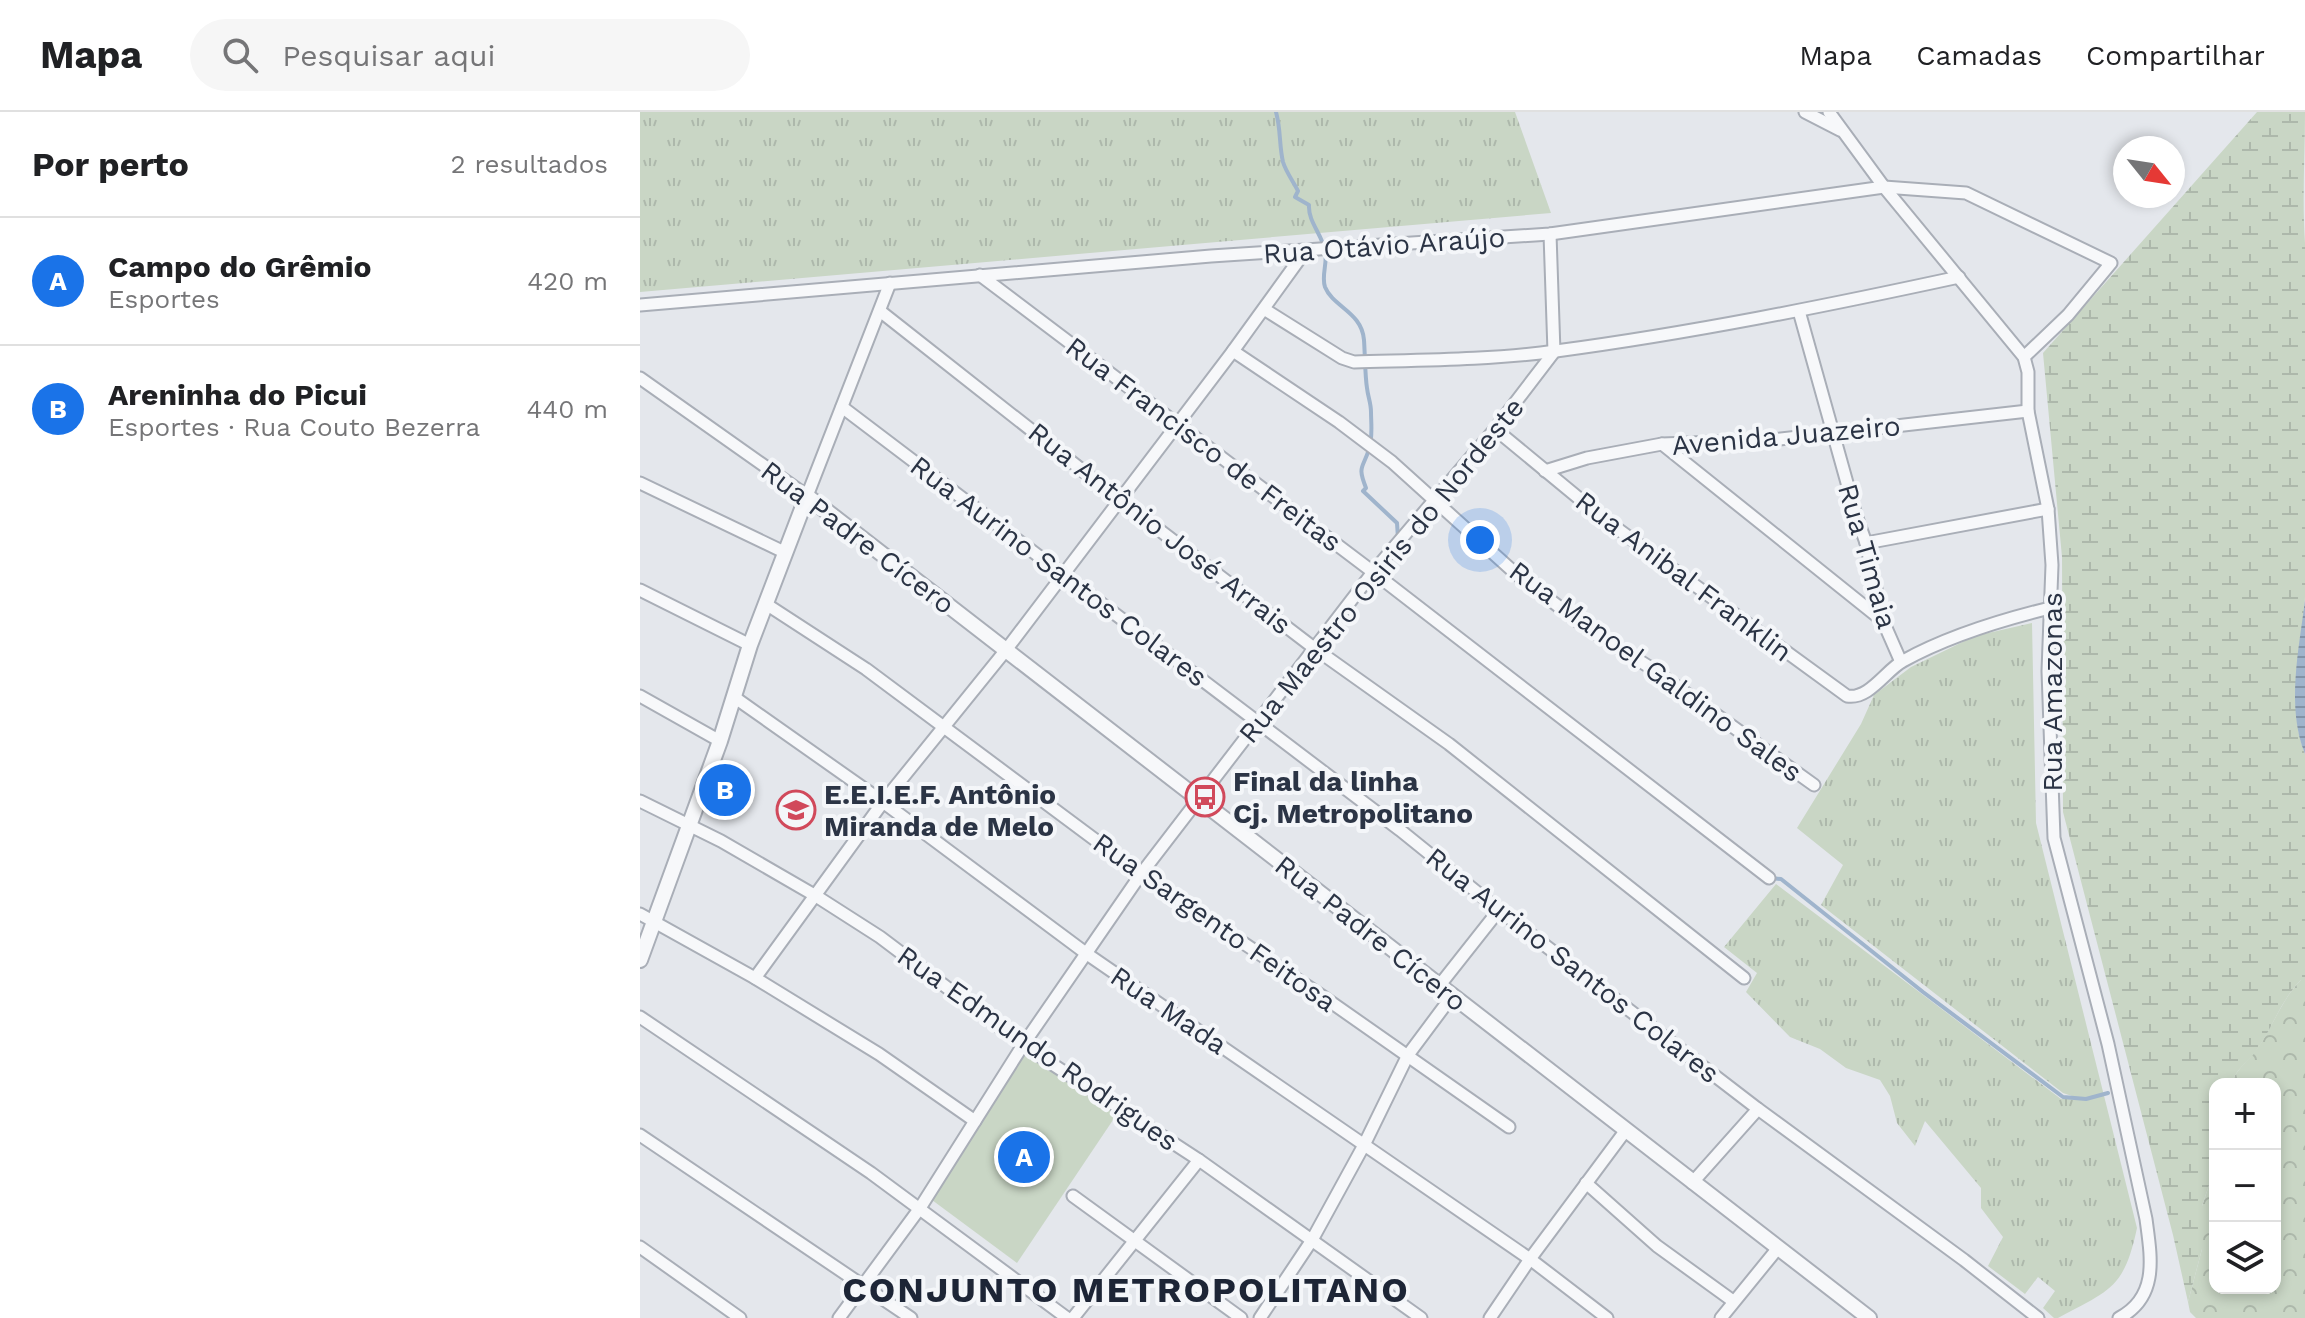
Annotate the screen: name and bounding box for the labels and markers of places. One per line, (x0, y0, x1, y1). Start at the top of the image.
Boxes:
pin: B (699, 760, 751, 820)
place label: Final da linha Cj. Metropolitano (1233, 765, 1473, 830)
bus stop icon: Final da linha Cj. Metropolitano (1184, 776, 1226, 818)
place label: E.E.I.E.F. Antônio Miranda de Melo (824, 778, 1056, 843)
school or university icon: E.E.I.E.F. Antônio Miranda de Melo (775, 789, 817, 831)
pin: A (998, 1127, 1050, 1187)

